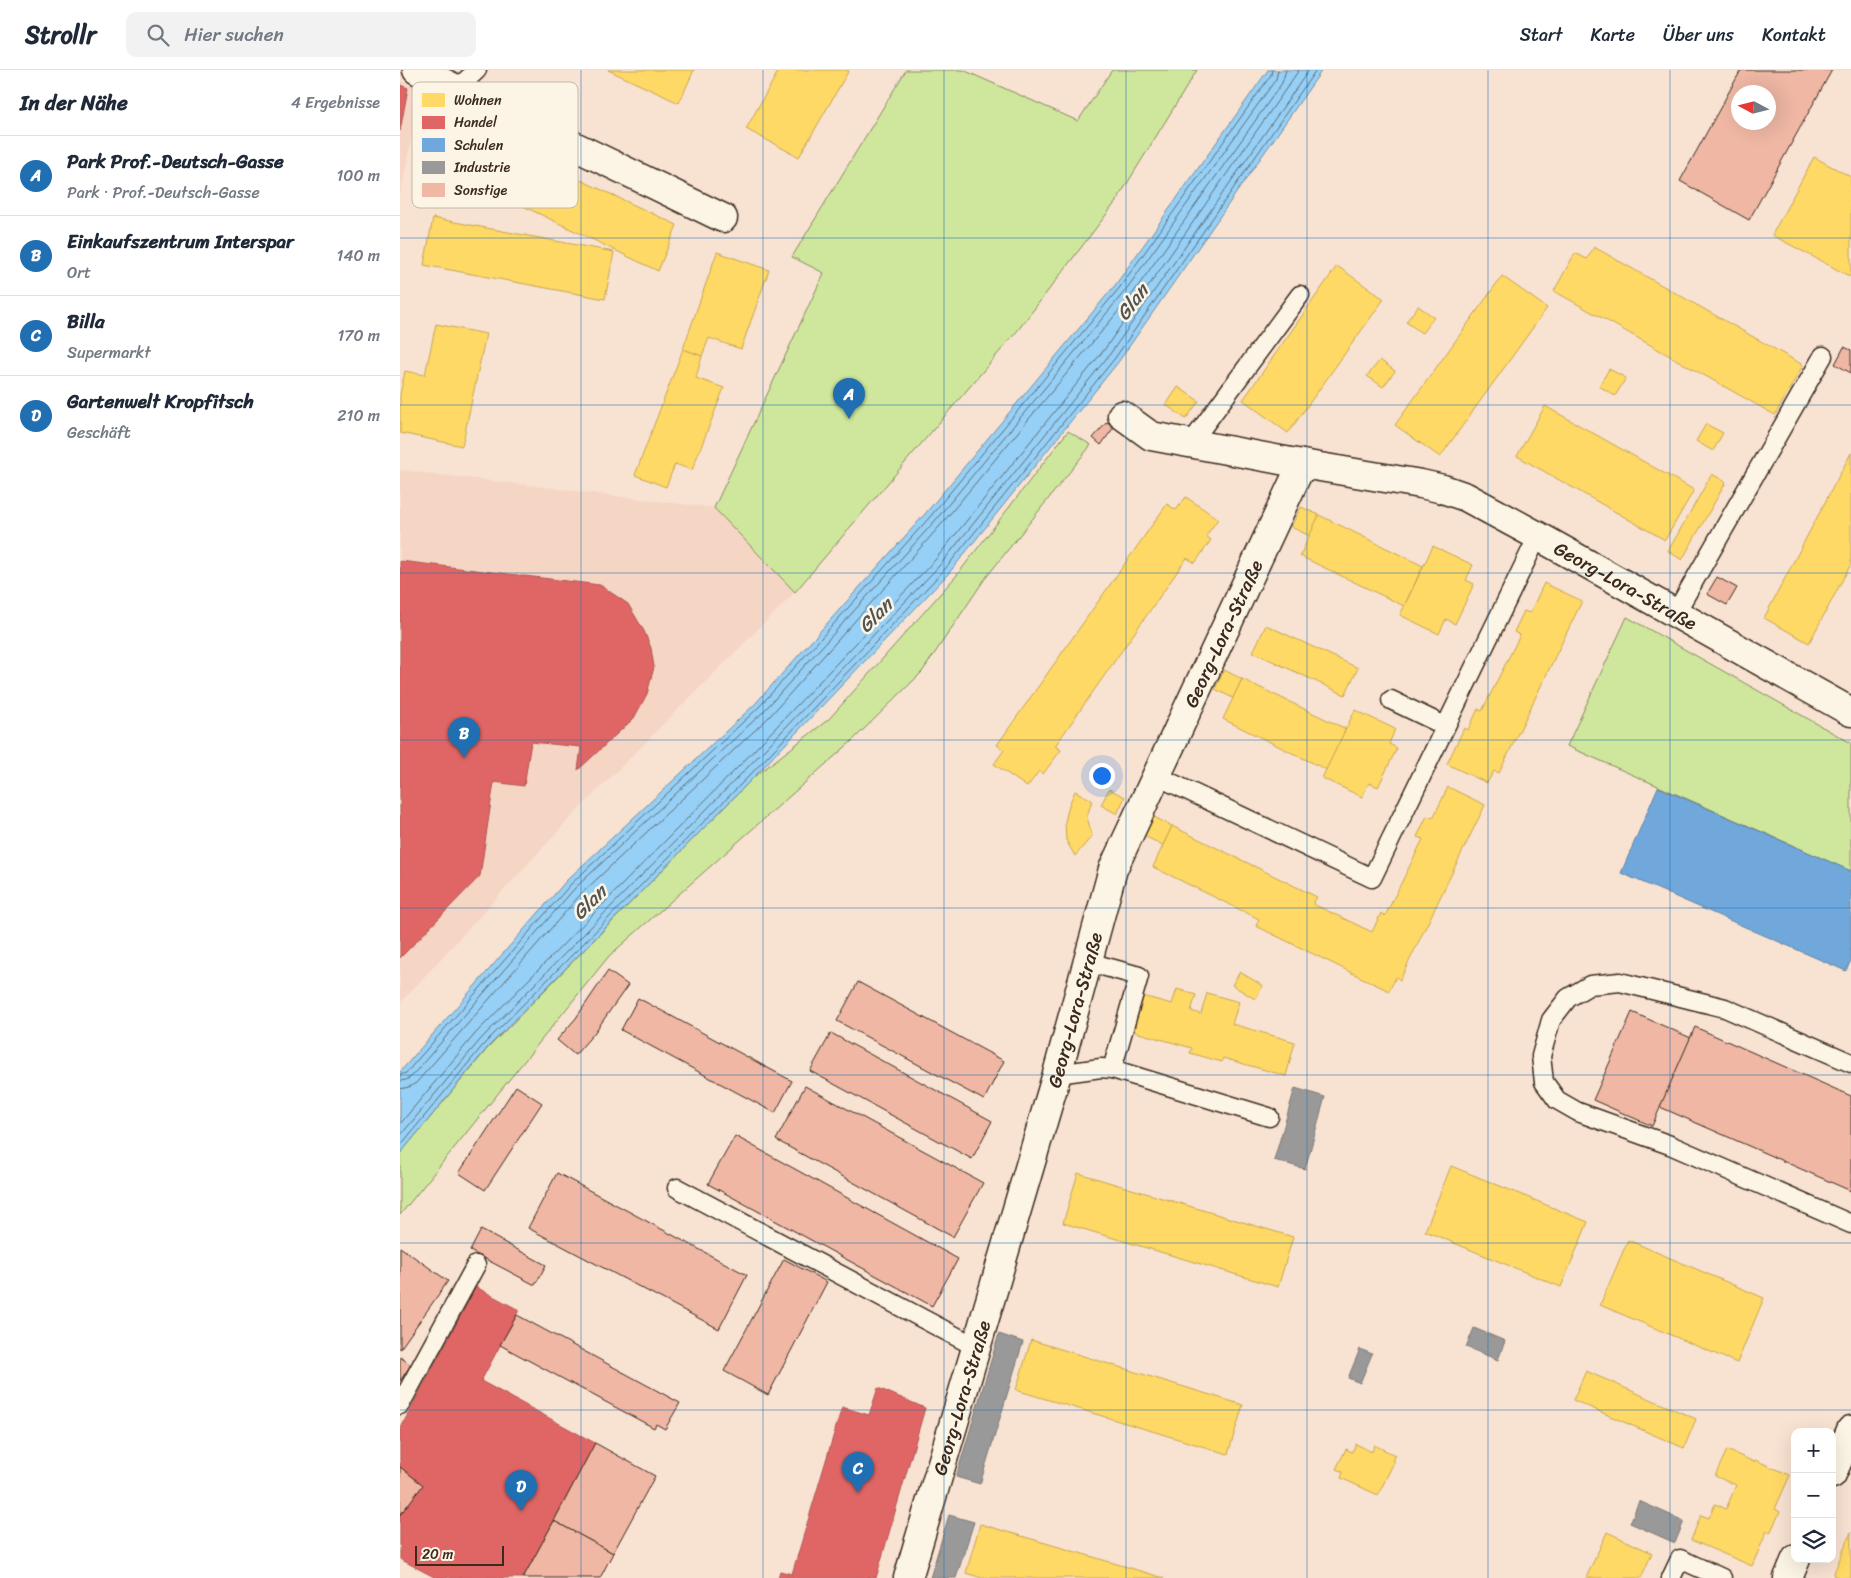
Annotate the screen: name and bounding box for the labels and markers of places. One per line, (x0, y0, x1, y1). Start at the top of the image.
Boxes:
pin: A (833, 378, 865, 419)
pin: B (448, 717, 480, 758)
pin: C (842, 1452, 874, 1493)
pin: D (505, 1470, 537, 1511)

